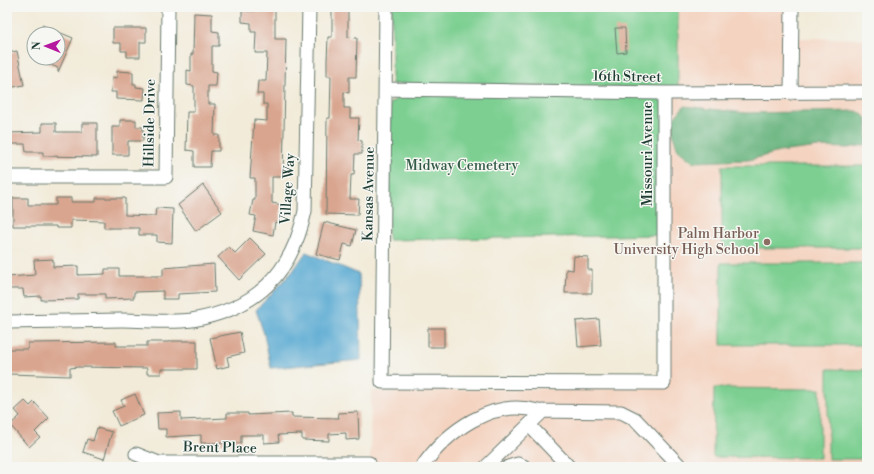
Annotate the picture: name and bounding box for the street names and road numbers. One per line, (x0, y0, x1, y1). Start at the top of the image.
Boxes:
street label: 16th Street (593, 67, 661, 87)
street label: Hillside Drive (140, 79, 160, 167)
street label: Missouri Avenue (639, 101, 657, 207)
street label: Kansas Avenue (359, 147, 379, 241)
street label: Village Way (276, 152, 299, 226)
street label: Brent Place (182, 438, 257, 458)

